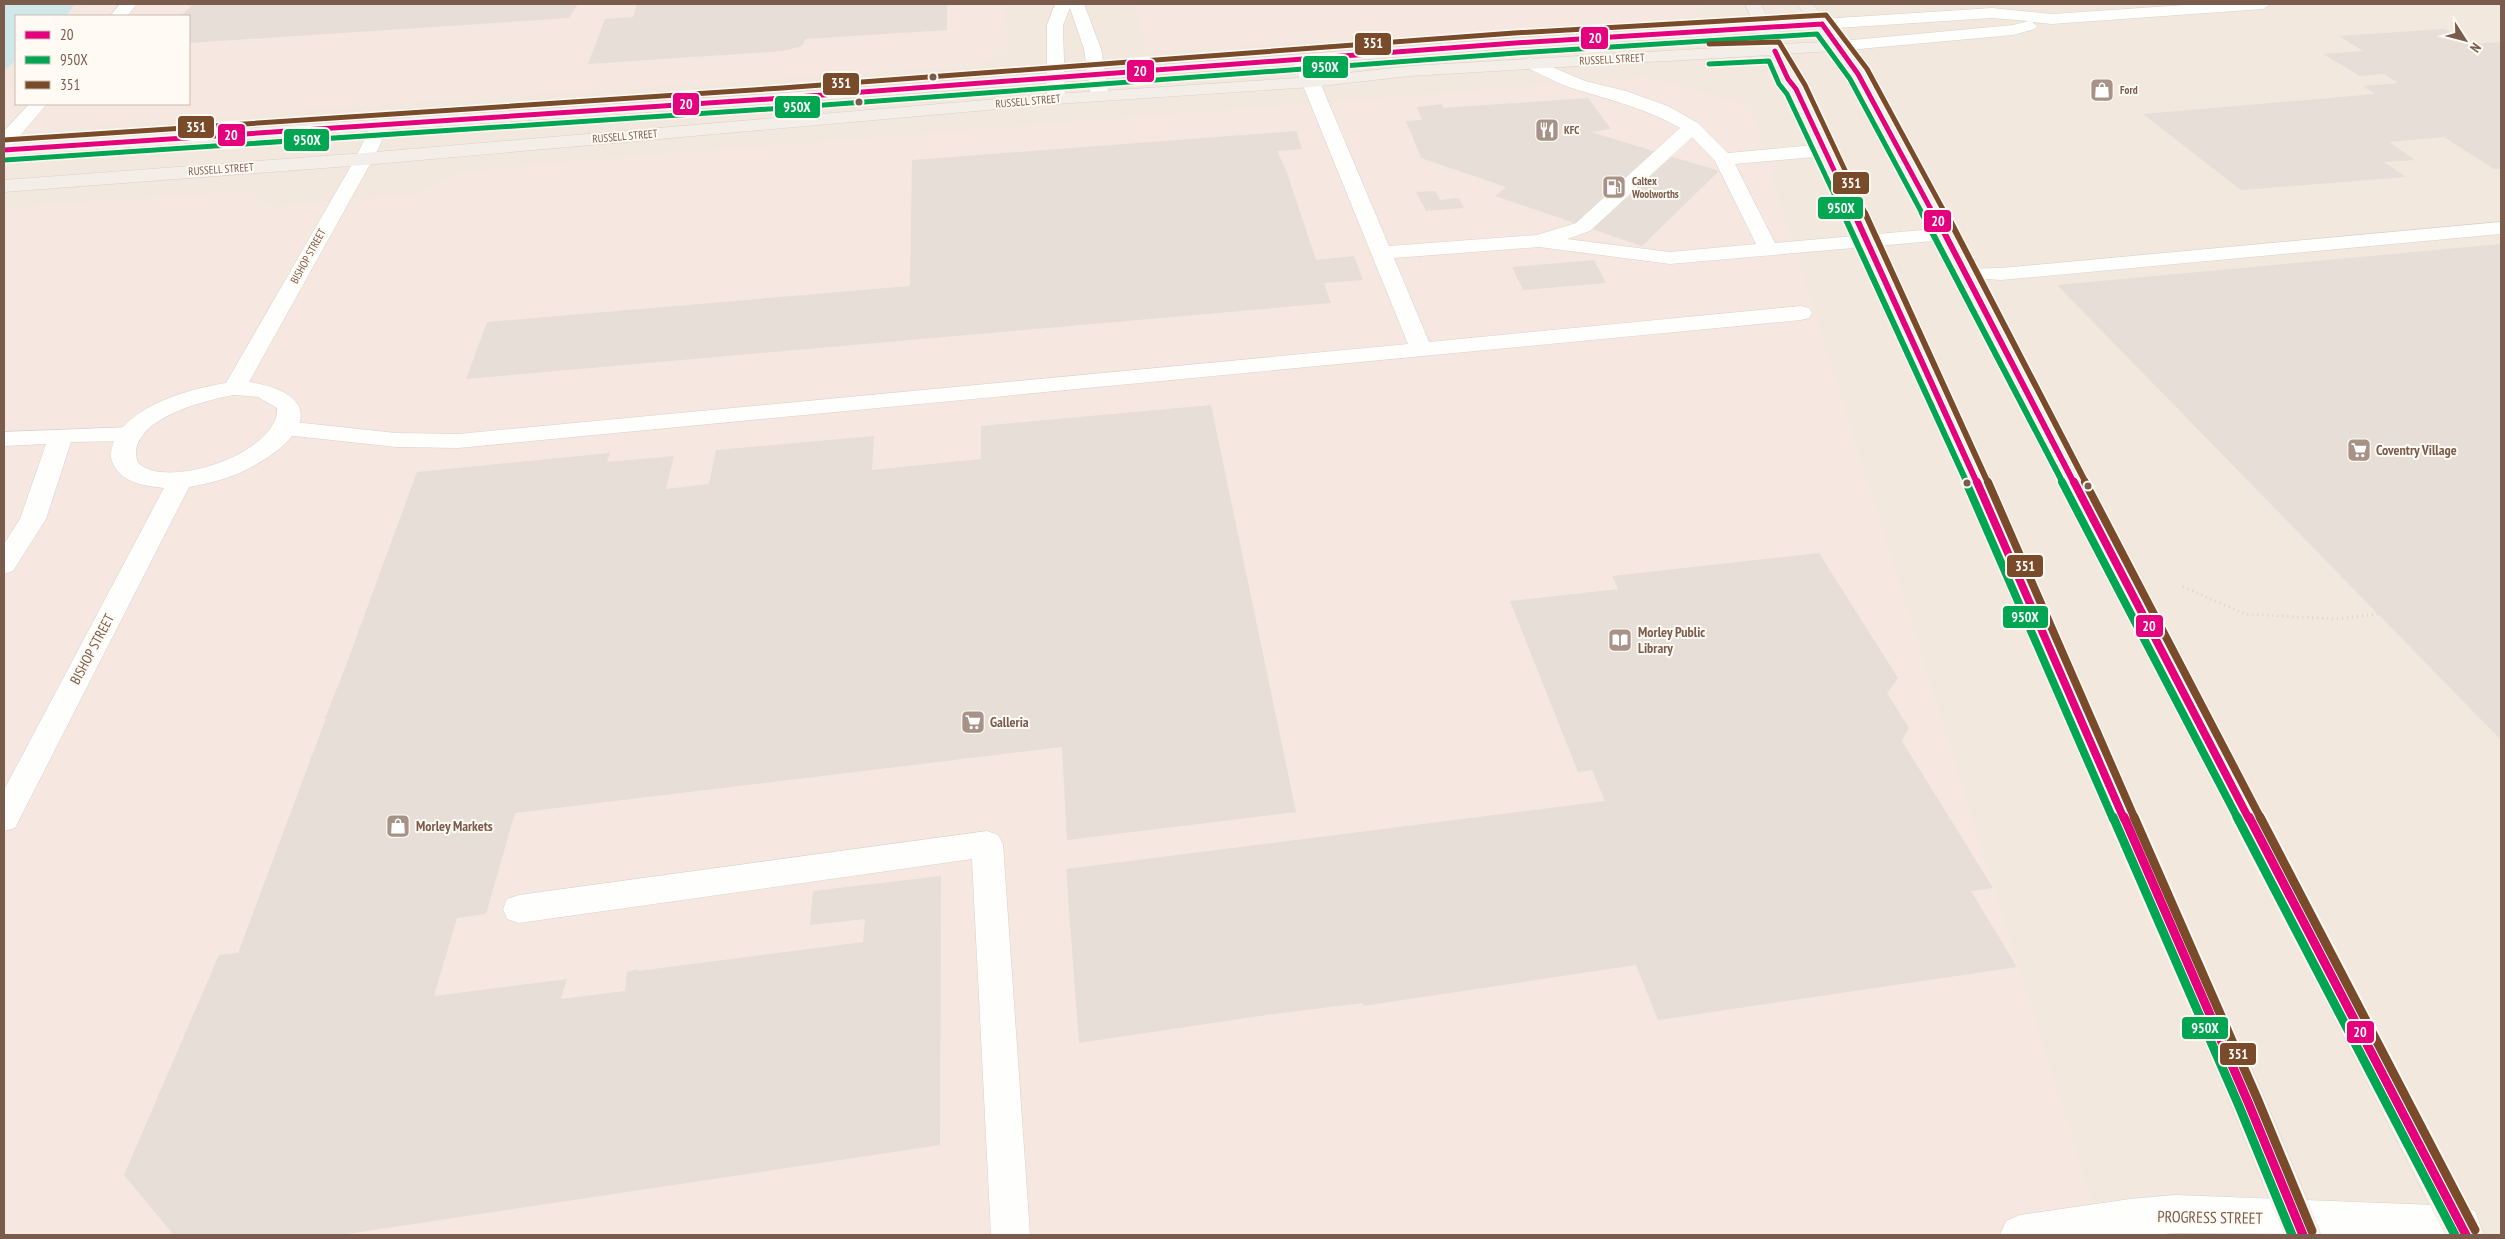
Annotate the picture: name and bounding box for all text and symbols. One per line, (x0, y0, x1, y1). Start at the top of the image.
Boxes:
legend (15, 15, 190, 105)
north arrow (2440, 15, 2490, 65)
text: 20 (60, 25, 74, 44)
line badge: 20 (1580, 26, 1609, 50)
text: 20 (1588, 29, 1602, 47)
line badge: 351 (1354, 32, 1392, 56)
text: 351 (1363, 34, 1383, 52)
text: N (2466, 39, 2485, 56)
text: 950X (60, 50, 88, 69)
street label: RUSSELL STREET (1579, 50, 1645, 68)
line badge: 950X (1302, 55, 1349, 79)
text: 950X (1311, 58, 1339, 76)
line badge: 20 (1126, 59, 1155, 83)
text: 20 (1133, 62, 1147, 80)
line badge: 351 (822, 72, 860, 96)
unlabelled marker (928, 72, 938, 82)
text: 351 (831, 74, 851, 92)
text: 351 (60, 75, 80, 94)
shop icon: Ford (2089, 77, 2115, 103)
place label: Ford (2120, 83, 2138, 97)
street label: RUSSELL STREET (995, 91, 1061, 111)
line badge: 20 (672, 92, 700, 116)
text: 20 (679, 95, 693, 113)
line badge: 950X (774, 95, 821, 119)
unlabelled marker (854, 97, 864, 107)
text: 950X (783, 98, 811, 116)
line badge: 351 (177, 115, 215, 139)
restaurant icon: KFC (1534, 117, 1560, 143)
text: 351 (186, 118, 206, 136)
line badge: 20 (217, 123, 246, 147)
place label: KFC (1564, 123, 1579, 137)
text: 20 (224, 126, 238, 144)
street label: RUSSELL STREET (592, 126, 658, 146)
line badge: 950X (283, 128, 330, 152)
text: 950X (293, 131, 321, 149)
street label: RUSSELL STREET (188, 160, 254, 178)
line badge: 351 (1832, 171, 1870, 195)
fuel station icon: Caltex Woolworths (1601, 174, 1627, 200)
place label: Caltex Woolworths (1631, 174, 1679, 201)
text: 351 (1841, 174, 1861, 192)
line badge: 950X (1817, 196, 1864, 220)
text: 950X (1827, 199, 1855, 217)
line badge: 20 (1923, 209, 1952, 233)
text: 20 (1931, 212, 1945, 230)
street label: BISHOP STREET (287, 226, 329, 286)
supermarket icon: Coventry Village (2346, 437, 2372, 463)
place label: Coventry Village (2376, 441, 2457, 459)
unlabelled marker (1962, 478, 1972, 488)
unlabelled marker (2083, 481, 2093, 491)
line badge: 351 (2006, 554, 2044, 578)
text: 351 (2015, 557, 2035, 575)
line badge: 950X (2002, 605, 2049, 629)
text: 950X (2011, 608, 2039, 626)
street label: BISHOP STREET (66, 610, 118, 687)
line badge: 20 (2135, 614, 2164, 638)
text: 20 (2142, 617, 2156, 635)
place label: Morley Public Library (1638, 623, 1705, 657)
library icon: Morley Public Library (1607, 627, 1633, 653)
supermarket icon: Galleria (960, 709, 986, 735)
place label: Galleria (990, 713, 1029, 731)
shop icon: Morley Markets (385, 813, 411, 839)
place label: Morley Markets (416, 817, 493, 835)
line badge: 950X (2181, 1016, 2229, 1040)
text: 950X (2191, 1019, 2219, 1037)
line badge: 20 (2346, 1020, 2375, 1044)
text: 20 (2353, 1023, 2367, 1041)
line badge: 351 (2219, 1042, 2257, 1066)
text: 351 (2228, 1045, 2248, 1063)
street label: PROGRESS STREET (2157, 1206, 2263, 1228)

